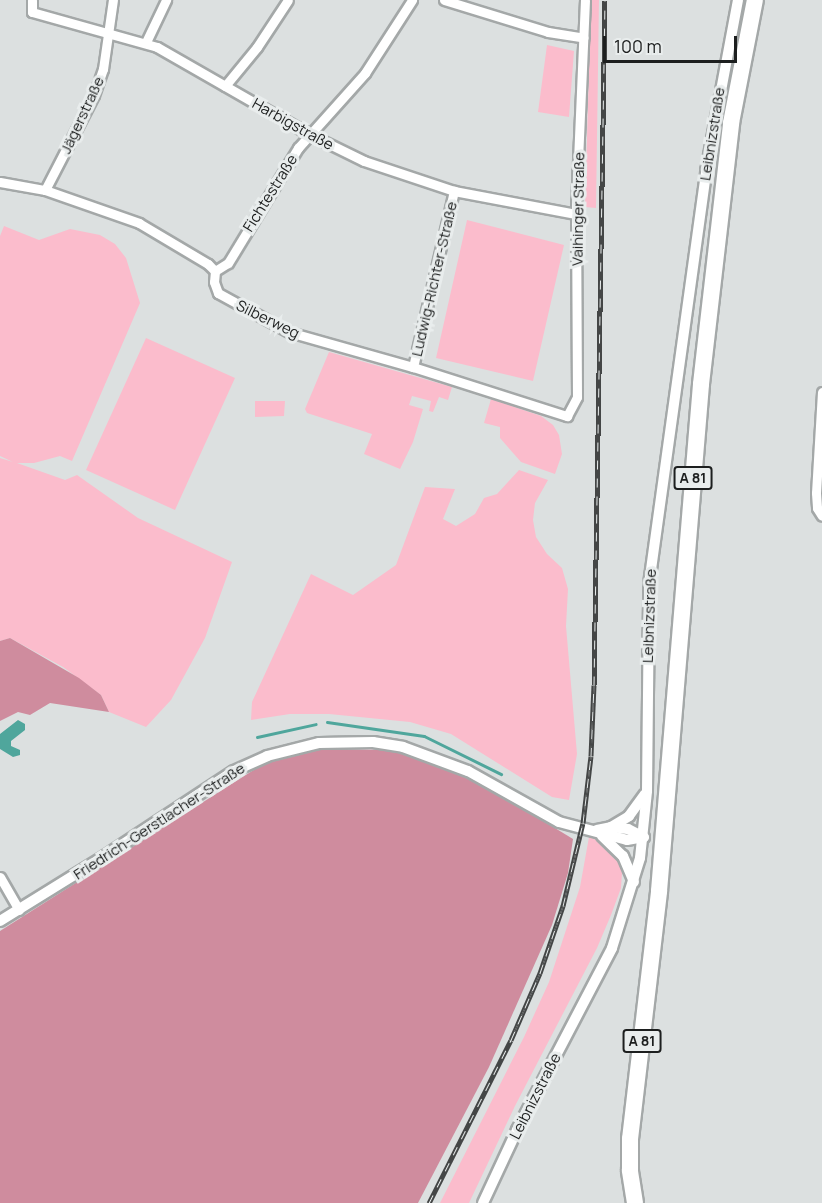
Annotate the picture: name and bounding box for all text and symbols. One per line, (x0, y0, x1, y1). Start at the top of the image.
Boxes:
scale bar (606, 24, 740, 62)
text: 100 m (614, 34, 662, 58)
street label: Jägerstraße (56, 74, 108, 156)
street label: Leibnizstraße (696, 86, 728, 182)
street label: Harbigstraße (249, 94, 337, 154)
street label: Fichtestraße (239, 151, 301, 235)
street label: Vaihinger Straße (568, 152, 588, 266)
street label: Ludwig-Richter-Straße (407, 200, 461, 358)
street label: Silberweg (233, 296, 303, 342)
road number: A 81 (674, 467, 712, 489)
street label: Leibnizstraße (638, 569, 660, 663)
street label: Friedrich-Gerstlacher-Straße (70, 759, 248, 883)
road number: A 81 (622, 1030, 662, 1052)
street label: Leibnizstraße (506, 1050, 564, 1142)

